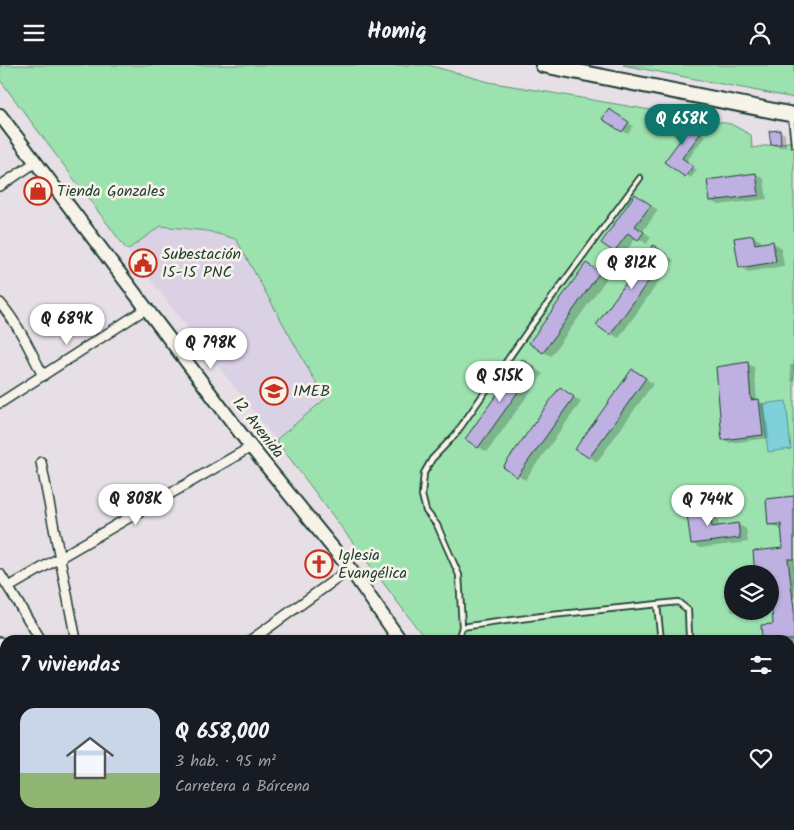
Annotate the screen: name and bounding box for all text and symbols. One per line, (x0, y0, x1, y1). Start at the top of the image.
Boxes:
text: Homiq (367, 15, 427, 50)
icon: menu (20, 19, 48, 47)
icon: person (746, 19, 774, 47)
pin: Q 658K (641, 103, 723, 146)
text: Q 658K (656, 107, 708, 132)
shop icon: Tienda Gonzales (23, 176, 53, 206)
place label: Tienda Gonzales (57, 179, 165, 204)
place label: Subestación 15-15 PNC (162, 242, 241, 285)
pin: Q 812K (591, 247, 673, 290)
public building icon: Subestación 15-15 PNC (128, 248, 158, 278)
text: Q 812K (607, 251, 657, 276)
pin: Q 689K (26, 303, 108, 346)
text: Q 689K (41, 307, 93, 332)
pin: Q 798K (170, 327, 252, 370)
text: Q 798K (185, 331, 237, 356)
pin: Q 515K (459, 361, 541, 403)
text: Q 515K (476, 364, 524, 389)
school or university icon: IMEB (259, 376, 289, 406)
place label: IMEB (293, 379, 330, 404)
street label: 12 Avenida (226, 392, 290, 464)
pin: Q 808K (95, 483, 177, 526)
pin: Q 744K (667, 485, 749, 527)
text: Q 808K (109, 487, 163, 512)
text: Q 744K (682, 488, 734, 513)
place label: Iglesia Evangélica (338, 543, 407, 586)
church icon: Iglesia Evangélica (304, 549, 334, 579)
map controls (724, 565, 779, 620)
button: layers (724, 565, 779, 620)
text: 7 viviendas (20, 649, 120, 682)
icon: filters (747, 651, 775, 679)
text: Q 658,000 (175, 716, 269, 749)
icon: home (60, 728, 120, 788)
icon: heart (747, 744, 775, 772)
text: 3 hab. · 95 m² (175, 749, 276, 774)
text: Carretera a Bárcena (175, 774, 310, 799)

